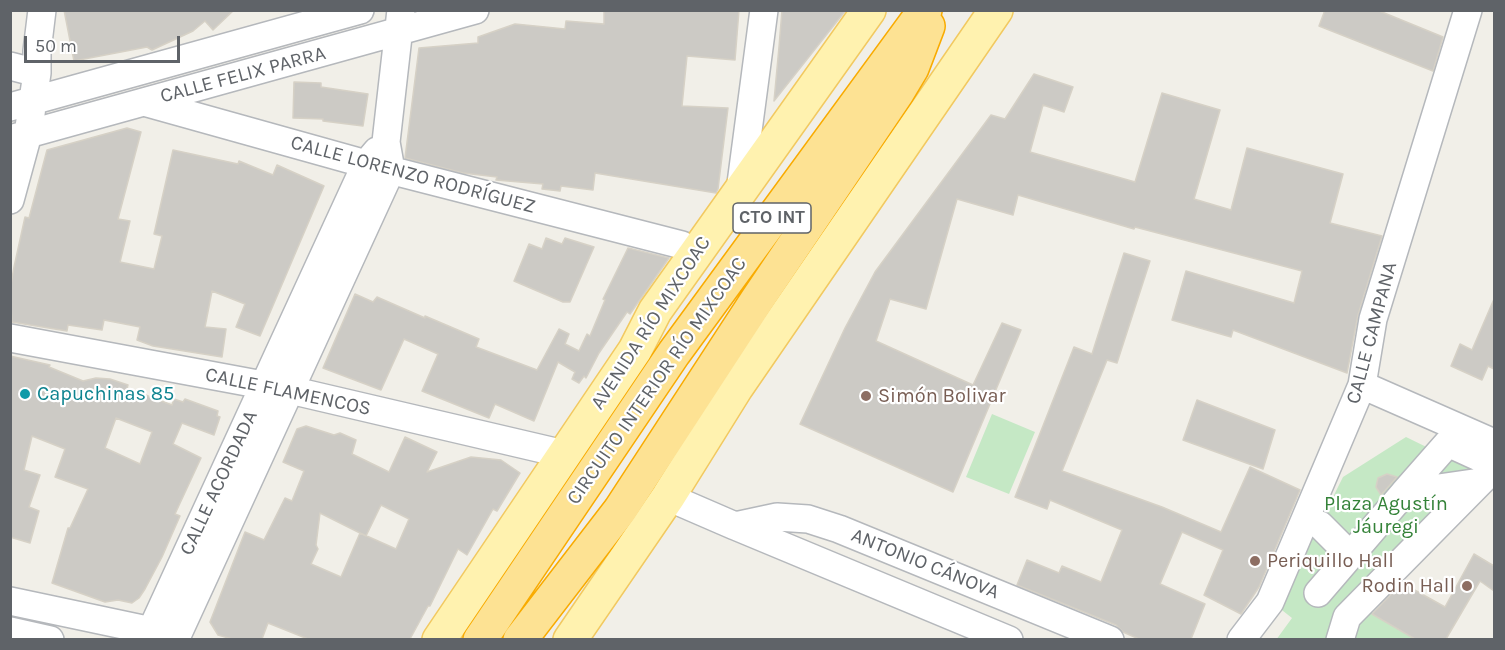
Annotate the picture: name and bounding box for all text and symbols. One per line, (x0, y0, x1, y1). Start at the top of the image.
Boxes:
scale bar (27, 24, 183, 62)
text: 50 m (35, 35, 77, 57)
street label: CALLE FELIX PARRA (158, 41, 328, 109)
street label: CALLE LORENZO RODRÍGUEZ (288, 131, 538, 219)
road number: CTO INT (733, 203, 811, 233)
street label: AVENIDA RÍO MIXCOAC (586, 232, 716, 414)
street label: CIRCUITO INTERIOR RÍO MIXCOAC (562, 253, 752, 509)
street label: CALLE CAMPANA (1342, 259, 1402, 407)
street label: CALLE FLAMENCOS (203, 363, 373, 421)
place label: Capuchinas 85 (37, 382, 174, 406)
place label: Simón Bolivar (878, 384, 1006, 408)
marker: Capuchinas 85 (18, 387, 32, 401)
marker: Simón Bolivar (859, 389, 873, 403)
street label: CALLE ACORDADA (175, 407, 263, 559)
park label: Plaza Agustín Jáuregi (1324, 492, 1448, 539)
street label: ANTONIO CÁNOVA (848, 523, 1002, 605)
place label: Periquillo Hall (1267, 549, 1394, 573)
marker: Periquillo Hall (1248, 554, 1262, 568)
place label: Rodin Hall (1362, 574, 1455, 598)
marker: Rodin Hall (1460, 579, 1474, 593)

